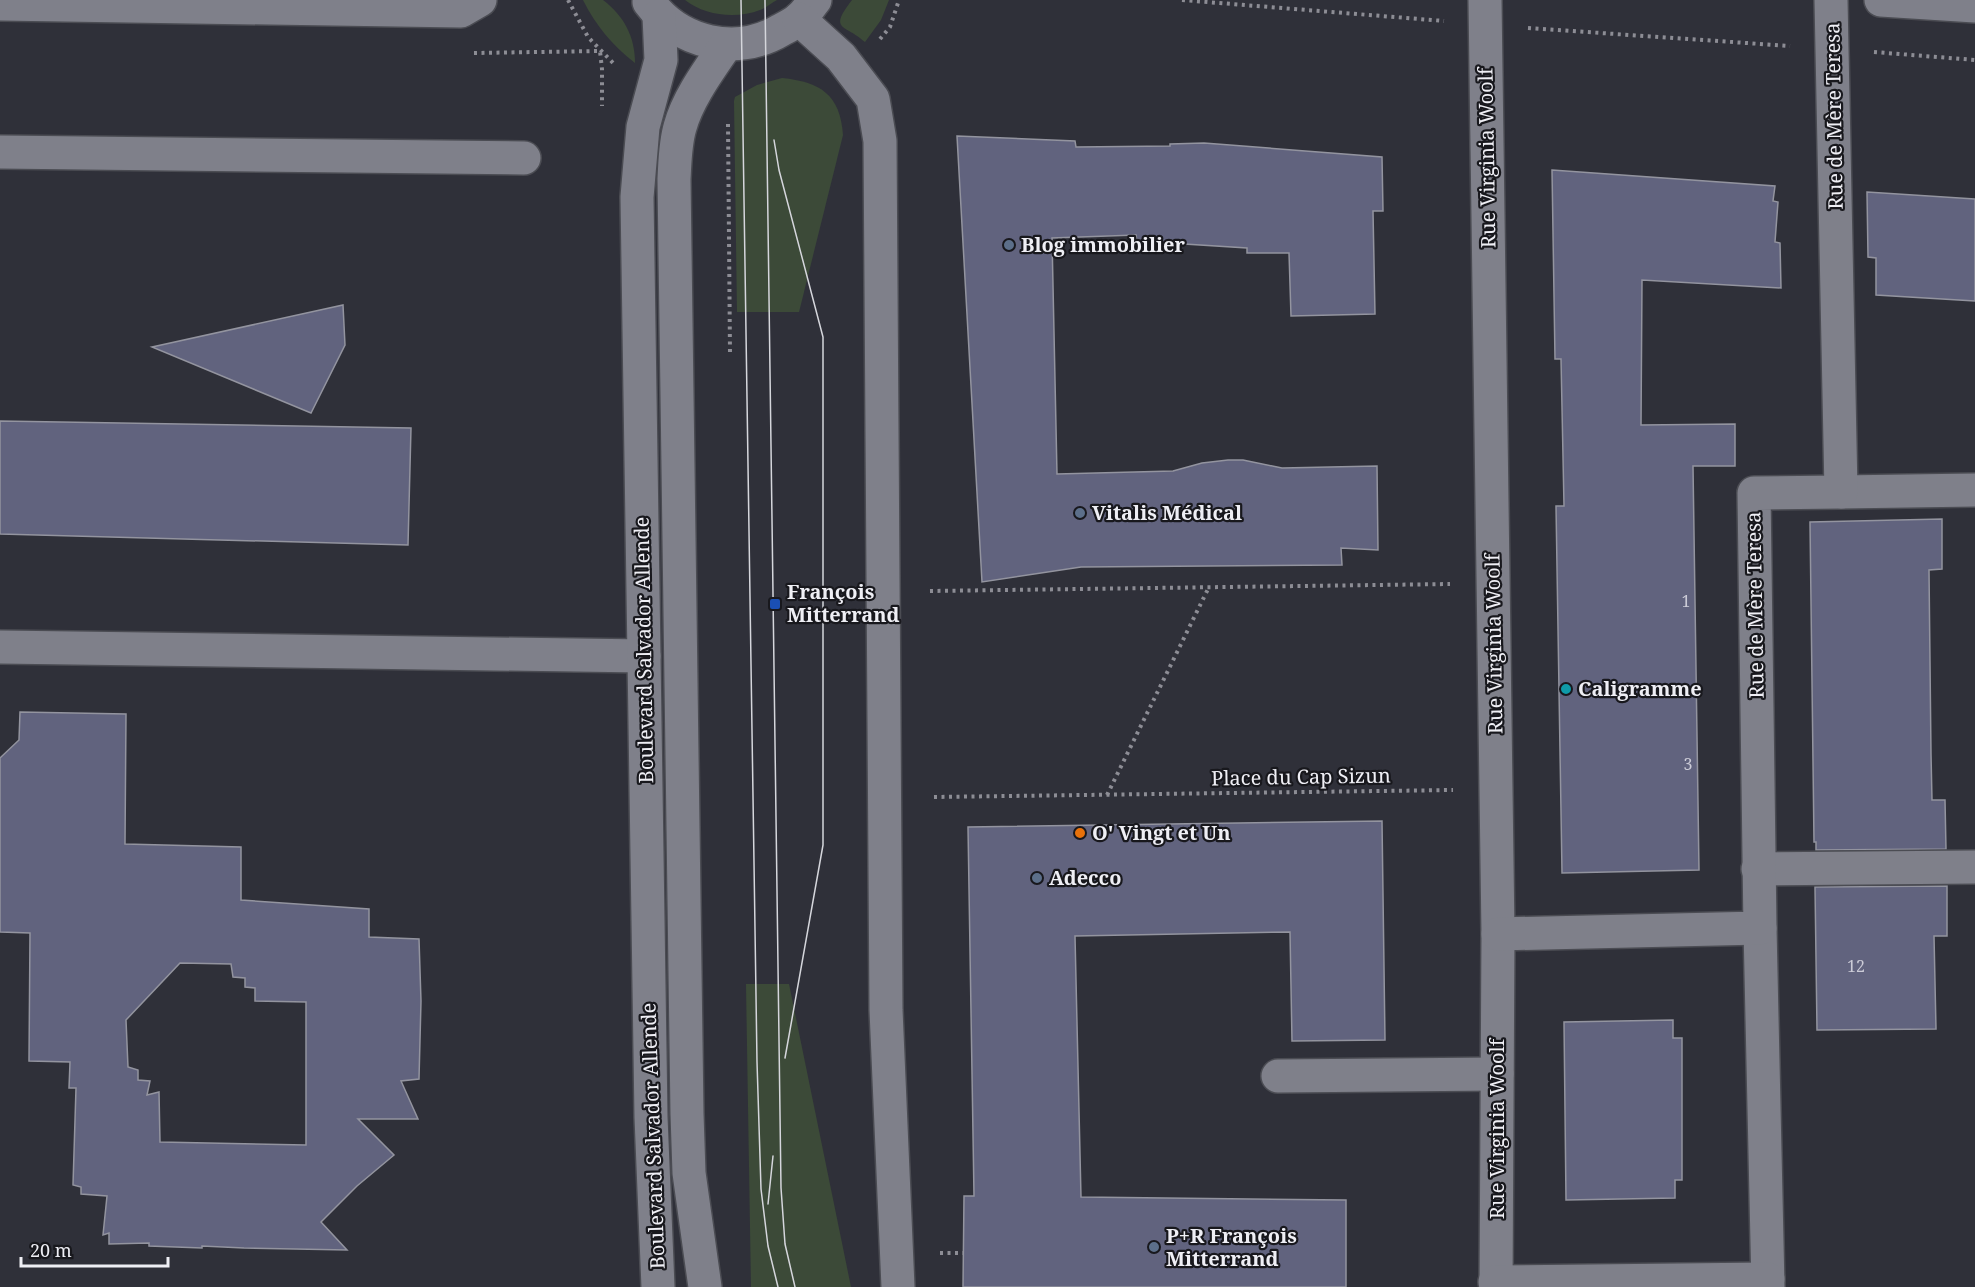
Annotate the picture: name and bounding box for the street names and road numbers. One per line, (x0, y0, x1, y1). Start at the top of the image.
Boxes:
street label: Rue de Mère Teresa (1818, 22, 1849, 210)
street label: Rue Virginia Woolf (1471, 66, 1502, 248)
street label: Rue de Mère Teresa (1739, 511, 1770, 699)
street label: Boulevard Salvador Allende (628, 516, 659, 784)
street label: Rue Virginia Woolf (1478, 552, 1509, 734)
street label: Place du Cap Sizun (1211, 761, 1391, 792)
street label: Boulevard Salvador Allende (634, 1002, 671, 1270)
street label: Rue Virginia Woolf (1483, 1037, 1510, 1219)

